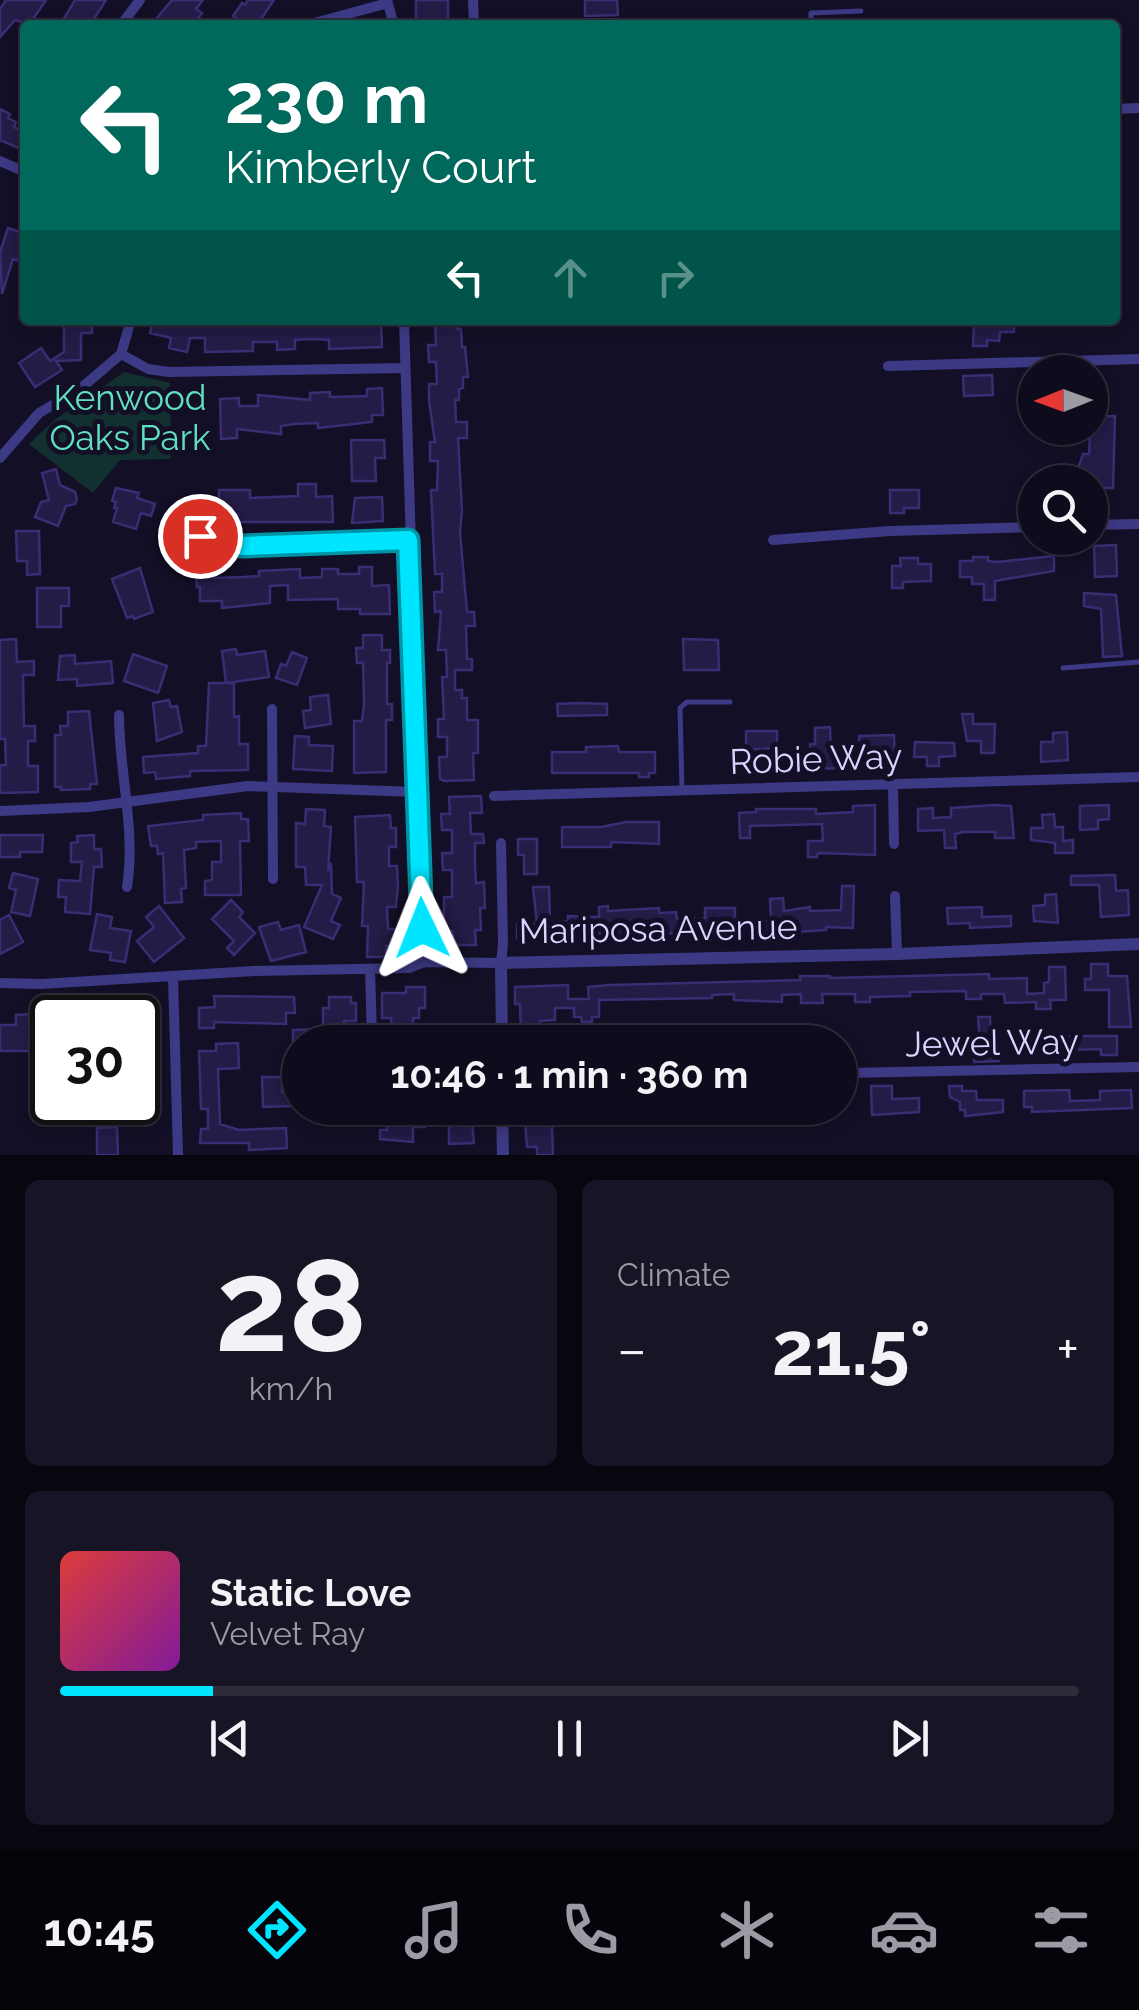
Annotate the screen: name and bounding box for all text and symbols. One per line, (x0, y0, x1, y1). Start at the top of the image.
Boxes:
text: 230 m (225, 57, 429, 139)
icon: left (60, 60, 190, 190)
text: Kimberly Court (225, 141, 536, 194)
icon: left (438, 250, 493, 305)
icon: ahead (543, 250, 598, 305)
icon: right (648, 250, 703, 305)
north arrow (1018, 355, 1108, 445)
map controls (1018, 355, 1108, 555)
park label: Kenwood Oaks Park (49, 377, 211, 458)
button: search (1018, 465, 1108, 555)
pin (158, 494, 243, 579)
icon: arrive (173, 509, 228, 564)
street label: Robie Way (729, 735, 903, 782)
position arrow (370, 876, 474, 980)
street label: Mariposa Avenue (518, 906, 798, 951)
speed limit sign: 30 (30, 995, 160, 1125)
street label: Jewel Way (905, 1020, 1079, 1065)
text: 10:46 · 1 min · 360 m (391, 1052, 748, 1097)
text: 28 (215, 1229, 367, 1381)
text: Climate (617, 1256, 731, 1293)
text: 21.5° (772, 1304, 931, 1393)
text: − (617, 1317, 647, 1382)
text: + (1056, 1317, 1079, 1382)
text: km/h (249, 1370, 333, 1407)
text: Static Love (210, 1570, 411, 1615)
text: Velvet Ray (210, 1615, 365, 1652)
icon: previous (202, 1711, 257, 1766)
icon: pause (542, 1711, 597, 1766)
icon: next (882, 1711, 937, 1766)
icon: directions (242, 1895, 312, 1965)
icon: music (399, 1895, 469, 1965)
icon: phone (555, 1895, 625, 1965)
icon: climate (712, 1895, 782, 1965)
icon: car (869, 1895, 939, 1965)
icon: filters (1026, 1895, 1096, 1965)
text: 10:45 (43, 1904, 155, 1957)

